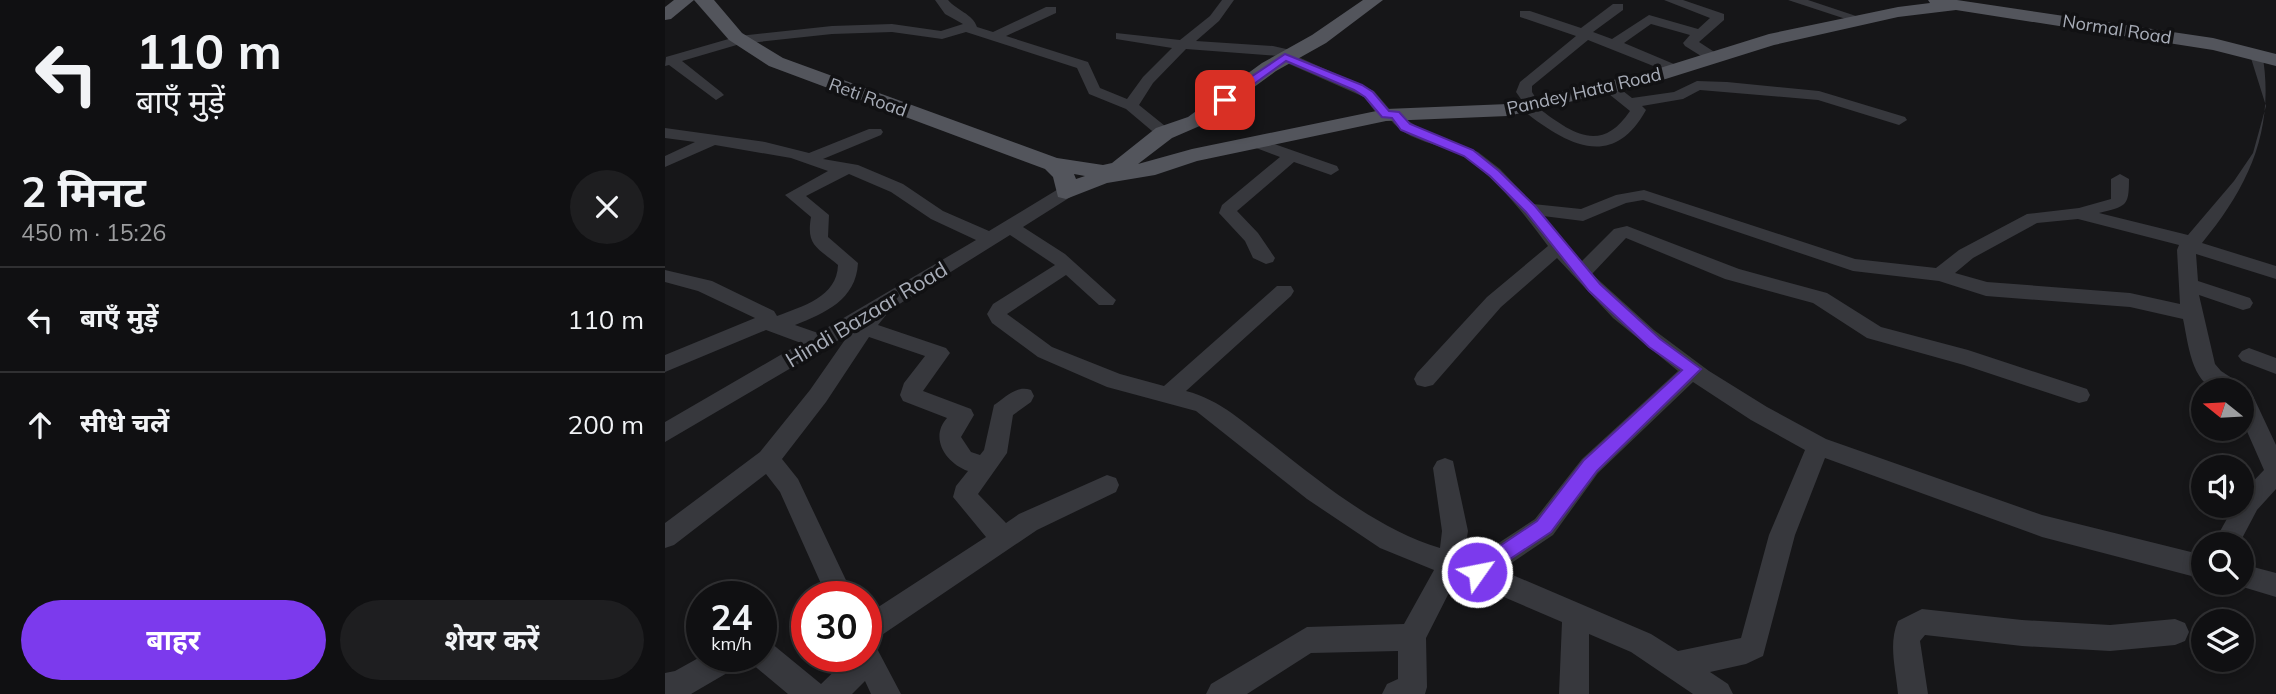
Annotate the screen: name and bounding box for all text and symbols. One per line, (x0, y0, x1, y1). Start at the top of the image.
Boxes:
street label: Normal Road (2061, 9, 2173, 49)
text: 110 m (136, 20, 282, 81)
icon: left (21, 28, 112, 119)
street label: Pandey Hata Road (1504, 62, 1664, 120)
pin (1195, 70, 1255, 130)
street label: Reti Road (826, 72, 910, 122)
text: बाएँ मुड़ें (136, 81, 225, 121)
icon: arrive (1206, 81, 1244, 119)
text: 2 मिनट (21, 165, 146, 218)
button: close (570, 170, 644, 244)
text: 450 m · 15:26 (21, 218, 166, 247)
street label: Hindi Bazaar Road (780, 255, 952, 373)
icon: left (21, 301, 59, 339)
text: बाएँ मुड़ें (80, 301, 158, 334)
text: 110 m (568, 303, 644, 336)
north arrow (2191, 378, 2254, 441)
map controls (2191, 378, 2254, 672)
icon: ahead (21, 406, 59, 444)
text: सीधे चलें (80, 406, 169, 439)
text: 200 m (568, 408, 644, 441)
button: sound (2191, 455, 2254, 518)
button: search (2191, 532, 2254, 595)
position arrow (1440, 535, 1514, 609)
speed limit sign: 30 (791, 581, 882, 672)
text: 24 (710, 595, 753, 639)
button: बाहर (21, 600, 326, 680)
button: शेयर करें (340, 600, 644, 680)
button: layers (2191, 609, 2254, 672)
text: km/h (711, 632, 752, 655)

